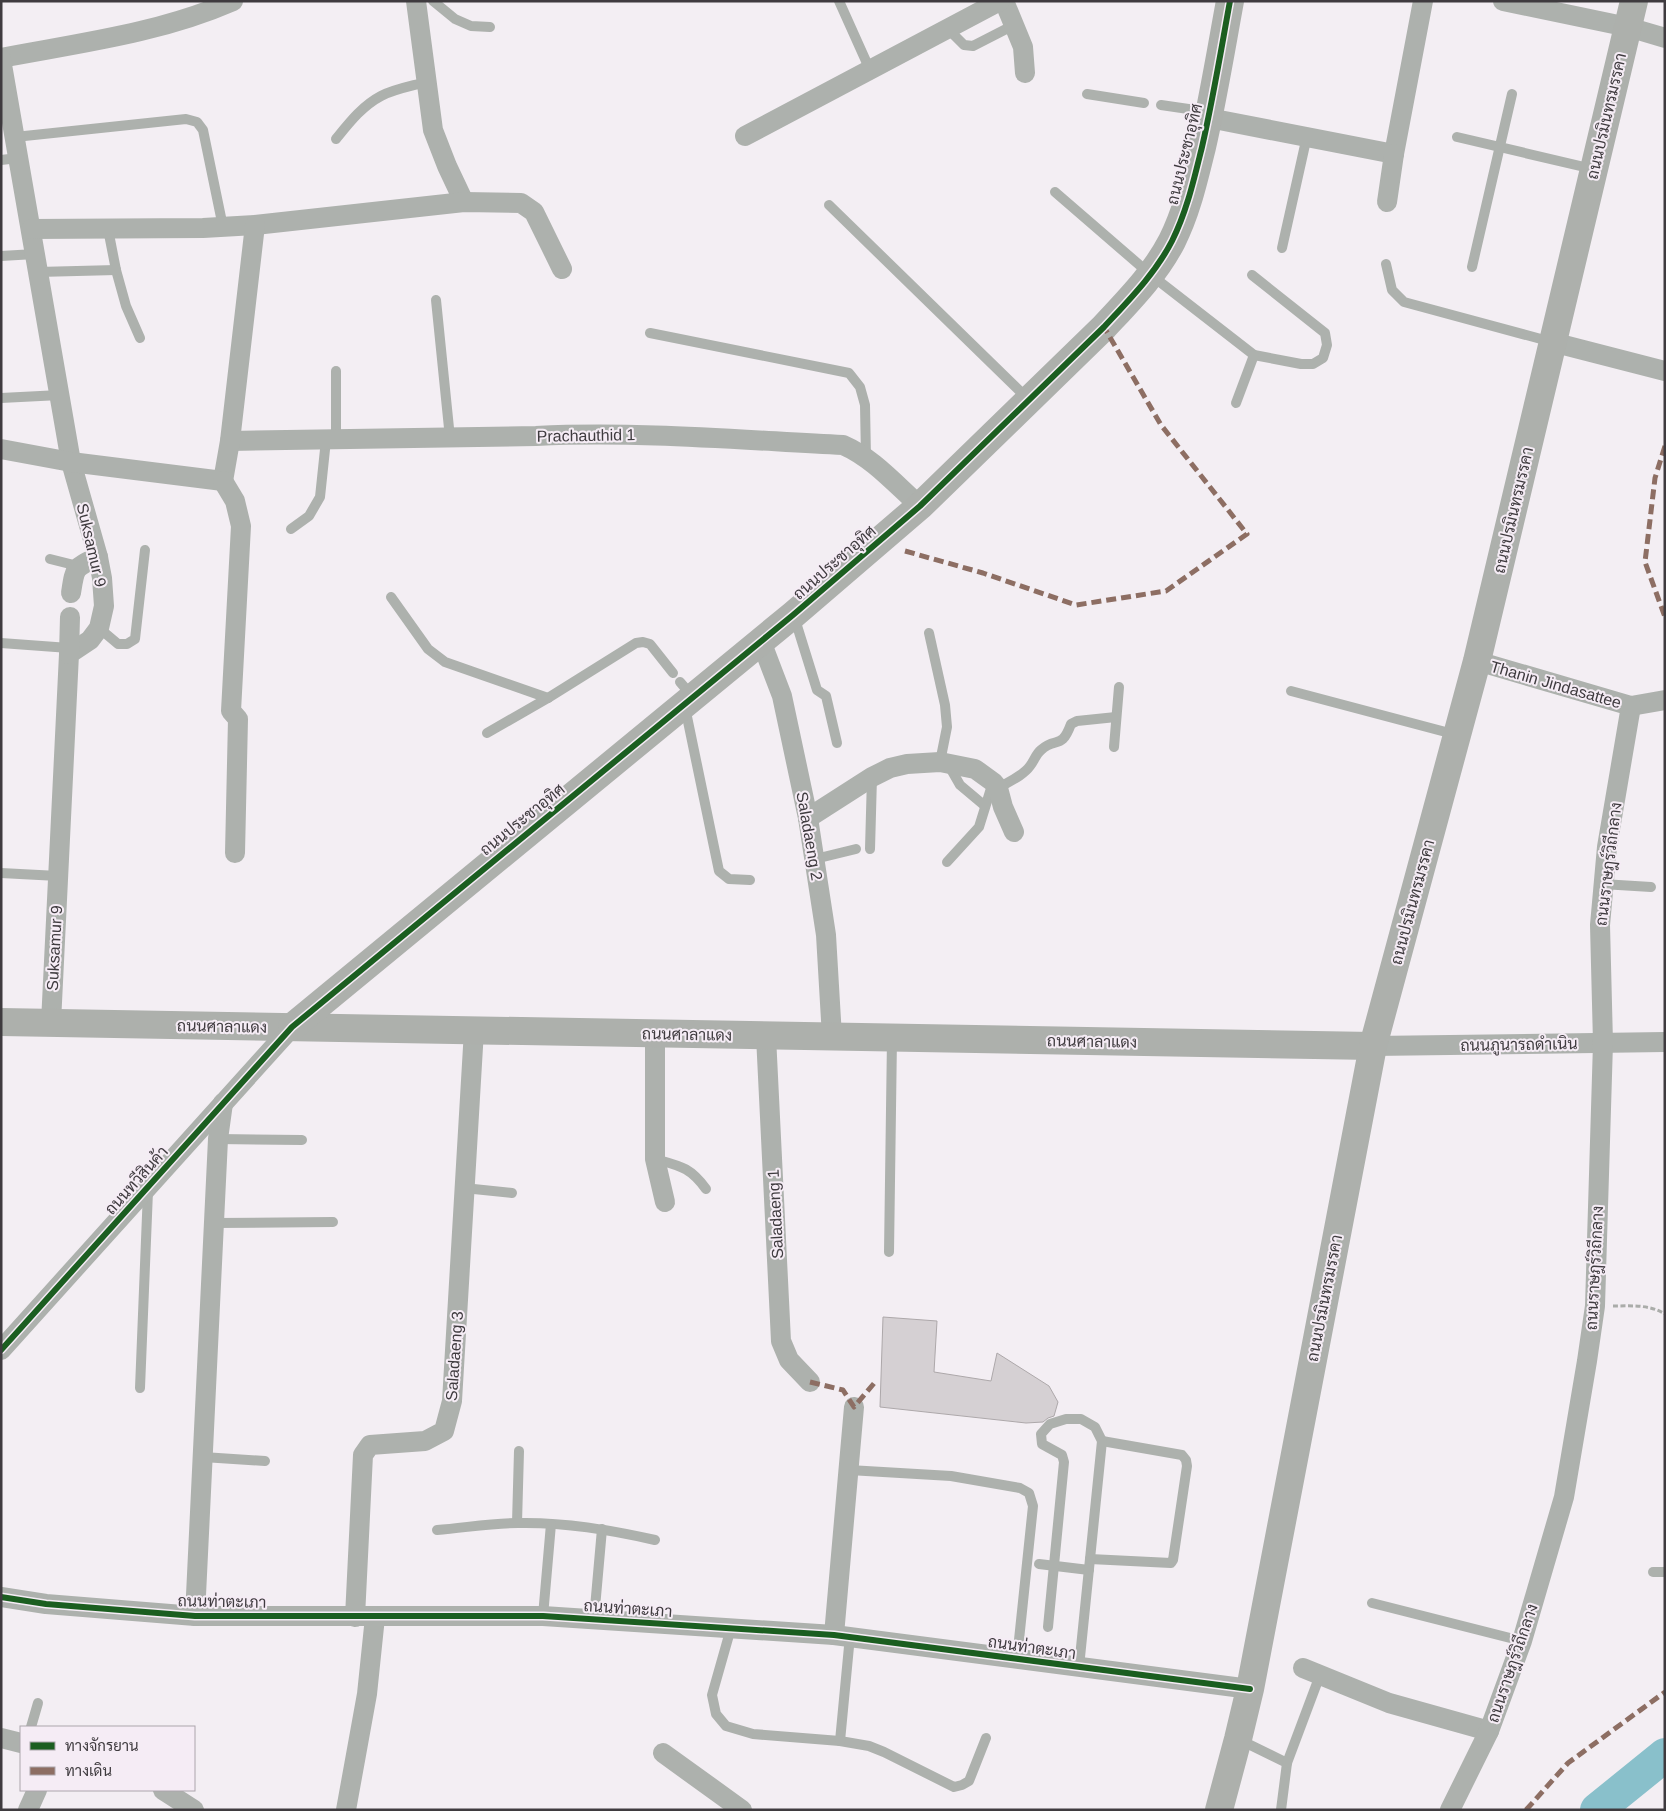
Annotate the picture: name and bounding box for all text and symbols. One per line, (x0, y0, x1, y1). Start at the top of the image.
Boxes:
street label: ถนนปรมินทรมรรคา (1583, 51, 1629, 181)
street label: ถนนประชาอุทิศ (1163, 102, 1208, 207)
street label: Prachauthid 1 (537, 426, 636, 445)
street label: ถนนปรมินทรมรรคา (1490, 445, 1536, 575)
street label: Suksamur 9 (74, 502, 109, 589)
street label: ถนนประชาอุทิศ (789, 521, 881, 605)
street label: Thanin Jindasattee (1489, 658, 1623, 711)
street label: ถนนประชาอุทิศ (476, 779, 570, 861)
street label: Saladaeng 2 (793, 790, 826, 882)
street label: ถนนราษฎร์วิถีกลาง (1588, 801, 1627, 927)
street label: ถนนปรมินทรมรรคา (1387, 837, 1437, 967)
street label: Suksamur 9 (44, 905, 65, 991)
street label: ถนนศาลาแดง (177, 1017, 267, 1036)
street label: ถนนศาลาแดง (642, 1025, 732, 1044)
street label: ถนนศาลาแดง (1047, 1032, 1137, 1051)
street label: ถนนภูนารถดำเนิน (1460, 1034, 1578, 1057)
street label: ถนนทวีสินค้า (99, 1141, 171, 1218)
street label: Saladaeng 1 (765, 1169, 786, 1259)
street label: ถนนราษฎร์วิถีกลาง (1579, 1205, 1608, 1331)
street label: ถนนปรมินทรมรรคา (1303, 1233, 1345, 1363)
street label: Saladaeng 3 (443, 1311, 466, 1401)
street label: ถนนท่าตะเภา (177, 1590, 267, 1611)
street label: ถนนท่าตะเภา (583, 1595, 673, 1620)
street label: ถนนราษฎร์วิถีกลาง (1480, 1600, 1543, 1725)
street label: ถนนท่าตะเภา (987, 1631, 1077, 1662)
legend (20, 1726, 195, 1791)
text: ทางจักรยาน (65, 1737, 139, 1754)
text: ทางเดิน (65, 1762, 112, 1779)

